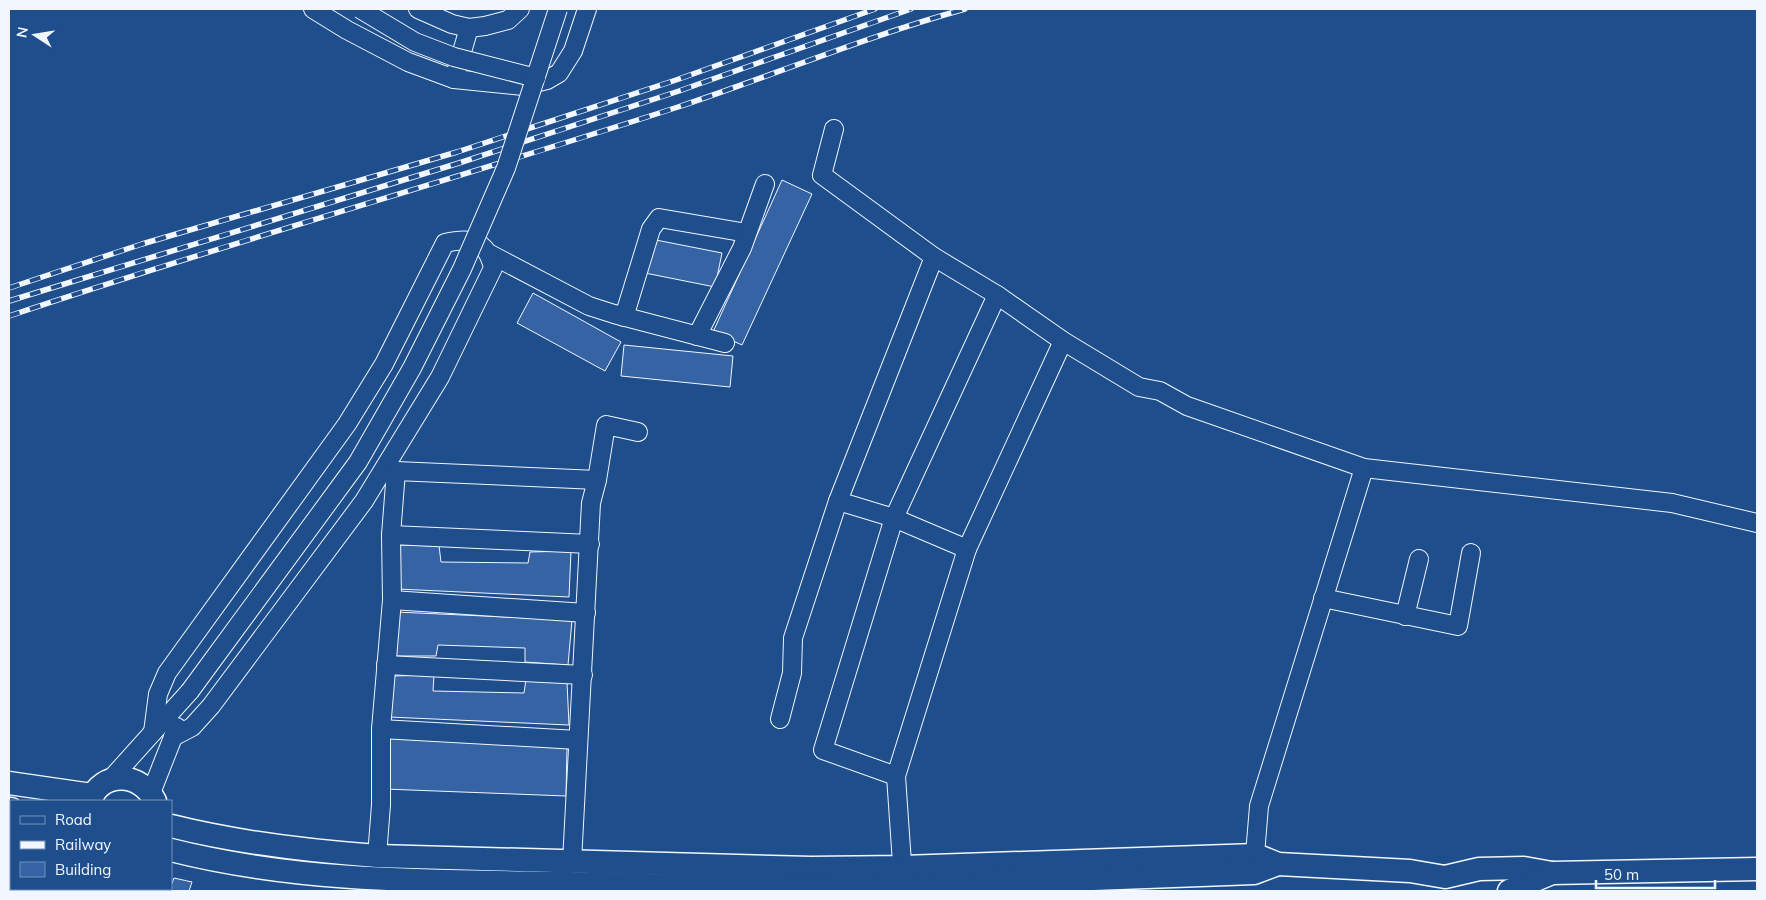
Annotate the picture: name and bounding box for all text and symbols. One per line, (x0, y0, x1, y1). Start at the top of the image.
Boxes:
north arrow (10, 10, 60, 60)
text: N (12, 25, 32, 39)
legend (10, 800, 172, 890)
text: Road (55, 810, 92, 829)
text: Railway (55, 835, 111, 854)
scale bar (1596, 858, 1715, 890)
text: Building (55, 860, 111, 879)
text: 50 m (1604, 865, 1639, 884)

